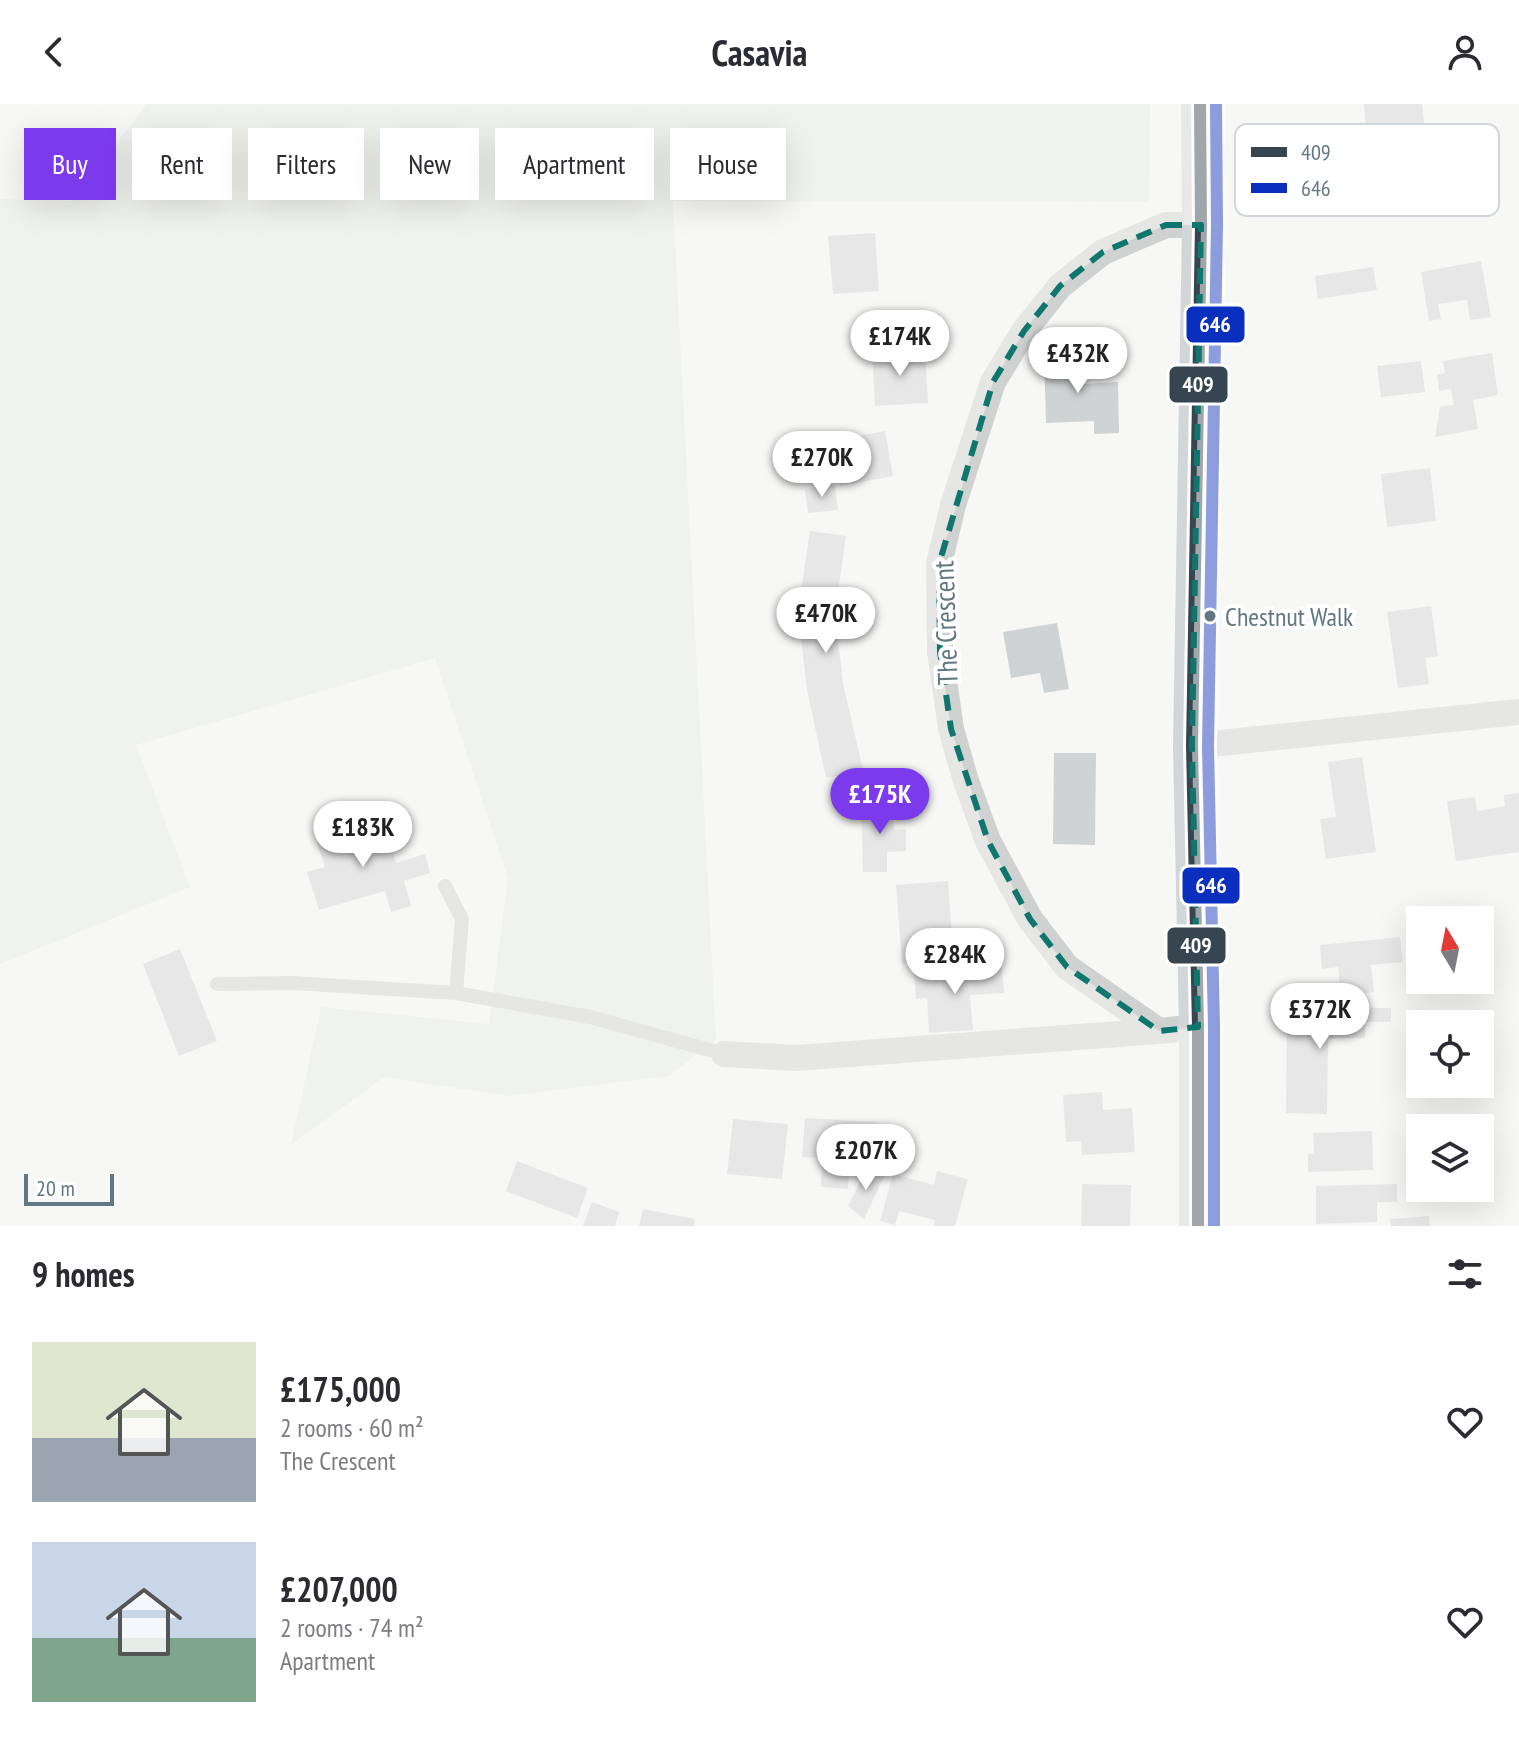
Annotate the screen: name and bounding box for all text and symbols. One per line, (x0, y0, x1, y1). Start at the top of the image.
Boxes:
text: Casavia (712, 29, 807, 76)
icon: back (32, 30, 76, 74)
icon: person (1443, 30, 1487, 74)
legend (1235, 124, 1499, 216)
chip: Buy (24, 128, 116, 200)
chip: Rent (132, 128, 232, 200)
chip: Filters (248, 128, 364, 200)
chip: New (380, 128, 479, 200)
chip: Apartment (495, 128, 654, 200)
chip: House (670, 128, 786, 200)
text: 409 (1301, 138, 1331, 166)
text: 646 (1301, 174, 1331, 202)
line badge: 646 (1185, 305, 1246, 344)
pin: £174K (844, 310, 956, 378)
text: 646 (1199, 310, 1231, 338)
text: £174K (868, 319, 932, 352)
pin: £432K (1022, 327, 1134, 395)
text: £432K (1046, 336, 1110, 369)
line badge: 409 (1168, 365, 1229, 404)
text: 409 (1182, 370, 1214, 398)
pin: £270K (766, 431, 878, 499)
text: £270K (790, 440, 854, 473)
street label: The Crescent (924, 560, 966, 686)
pin: £470K (770, 587, 882, 655)
text: £470K (794, 596, 858, 629)
place label: Chestnut Walk (1225, 600, 1353, 633)
marker: Chestnut Walk (1202, 608, 1218, 624)
pin: £175K (824, 768, 936, 836)
text: £175K (848, 777, 912, 810)
pin: £183K (307, 801, 419, 869)
text: £183K (331, 810, 395, 843)
line badge: 646 (1181, 866, 1241, 905)
text: 646 (1195, 871, 1227, 899)
north arrow (1406, 906, 1494, 994)
map controls (1406, 906, 1494, 1202)
line badge: 409 (1166, 926, 1227, 965)
pin: £284K (899, 928, 1011, 996)
text: 409 (1180, 931, 1212, 959)
text: £284K (923, 937, 987, 970)
pin: £372K (1264, 983, 1376, 1051)
text: £372K (1288, 992, 1352, 1025)
button: locate (1406, 1010, 1494, 1098)
button: layers (1406, 1114, 1494, 1202)
pin: £207K (810, 1124, 922, 1192)
text: £207K (834, 1133, 898, 1166)
scale bar (24, 1170, 114, 1206)
text: 20 m (36, 1174, 75, 1202)
text: 9 homes (32, 1252, 135, 1296)
icon: filters (1443, 1252, 1487, 1296)
text: £175,000 (280, 1367, 401, 1411)
icon: home (96, 1374, 192, 1470)
icon: heart (1443, 1400, 1487, 1444)
text: 2 rooms · 60 m² (280, 1411, 424, 1444)
text: The Crescent (280, 1444, 396, 1477)
text: £207,000 (280, 1567, 398, 1611)
icon: home (96, 1574, 192, 1670)
icon: heart (1443, 1600, 1487, 1644)
text: 2 rooms · 74 m² (280, 1611, 424, 1644)
text: Apartment (280, 1644, 375, 1677)

